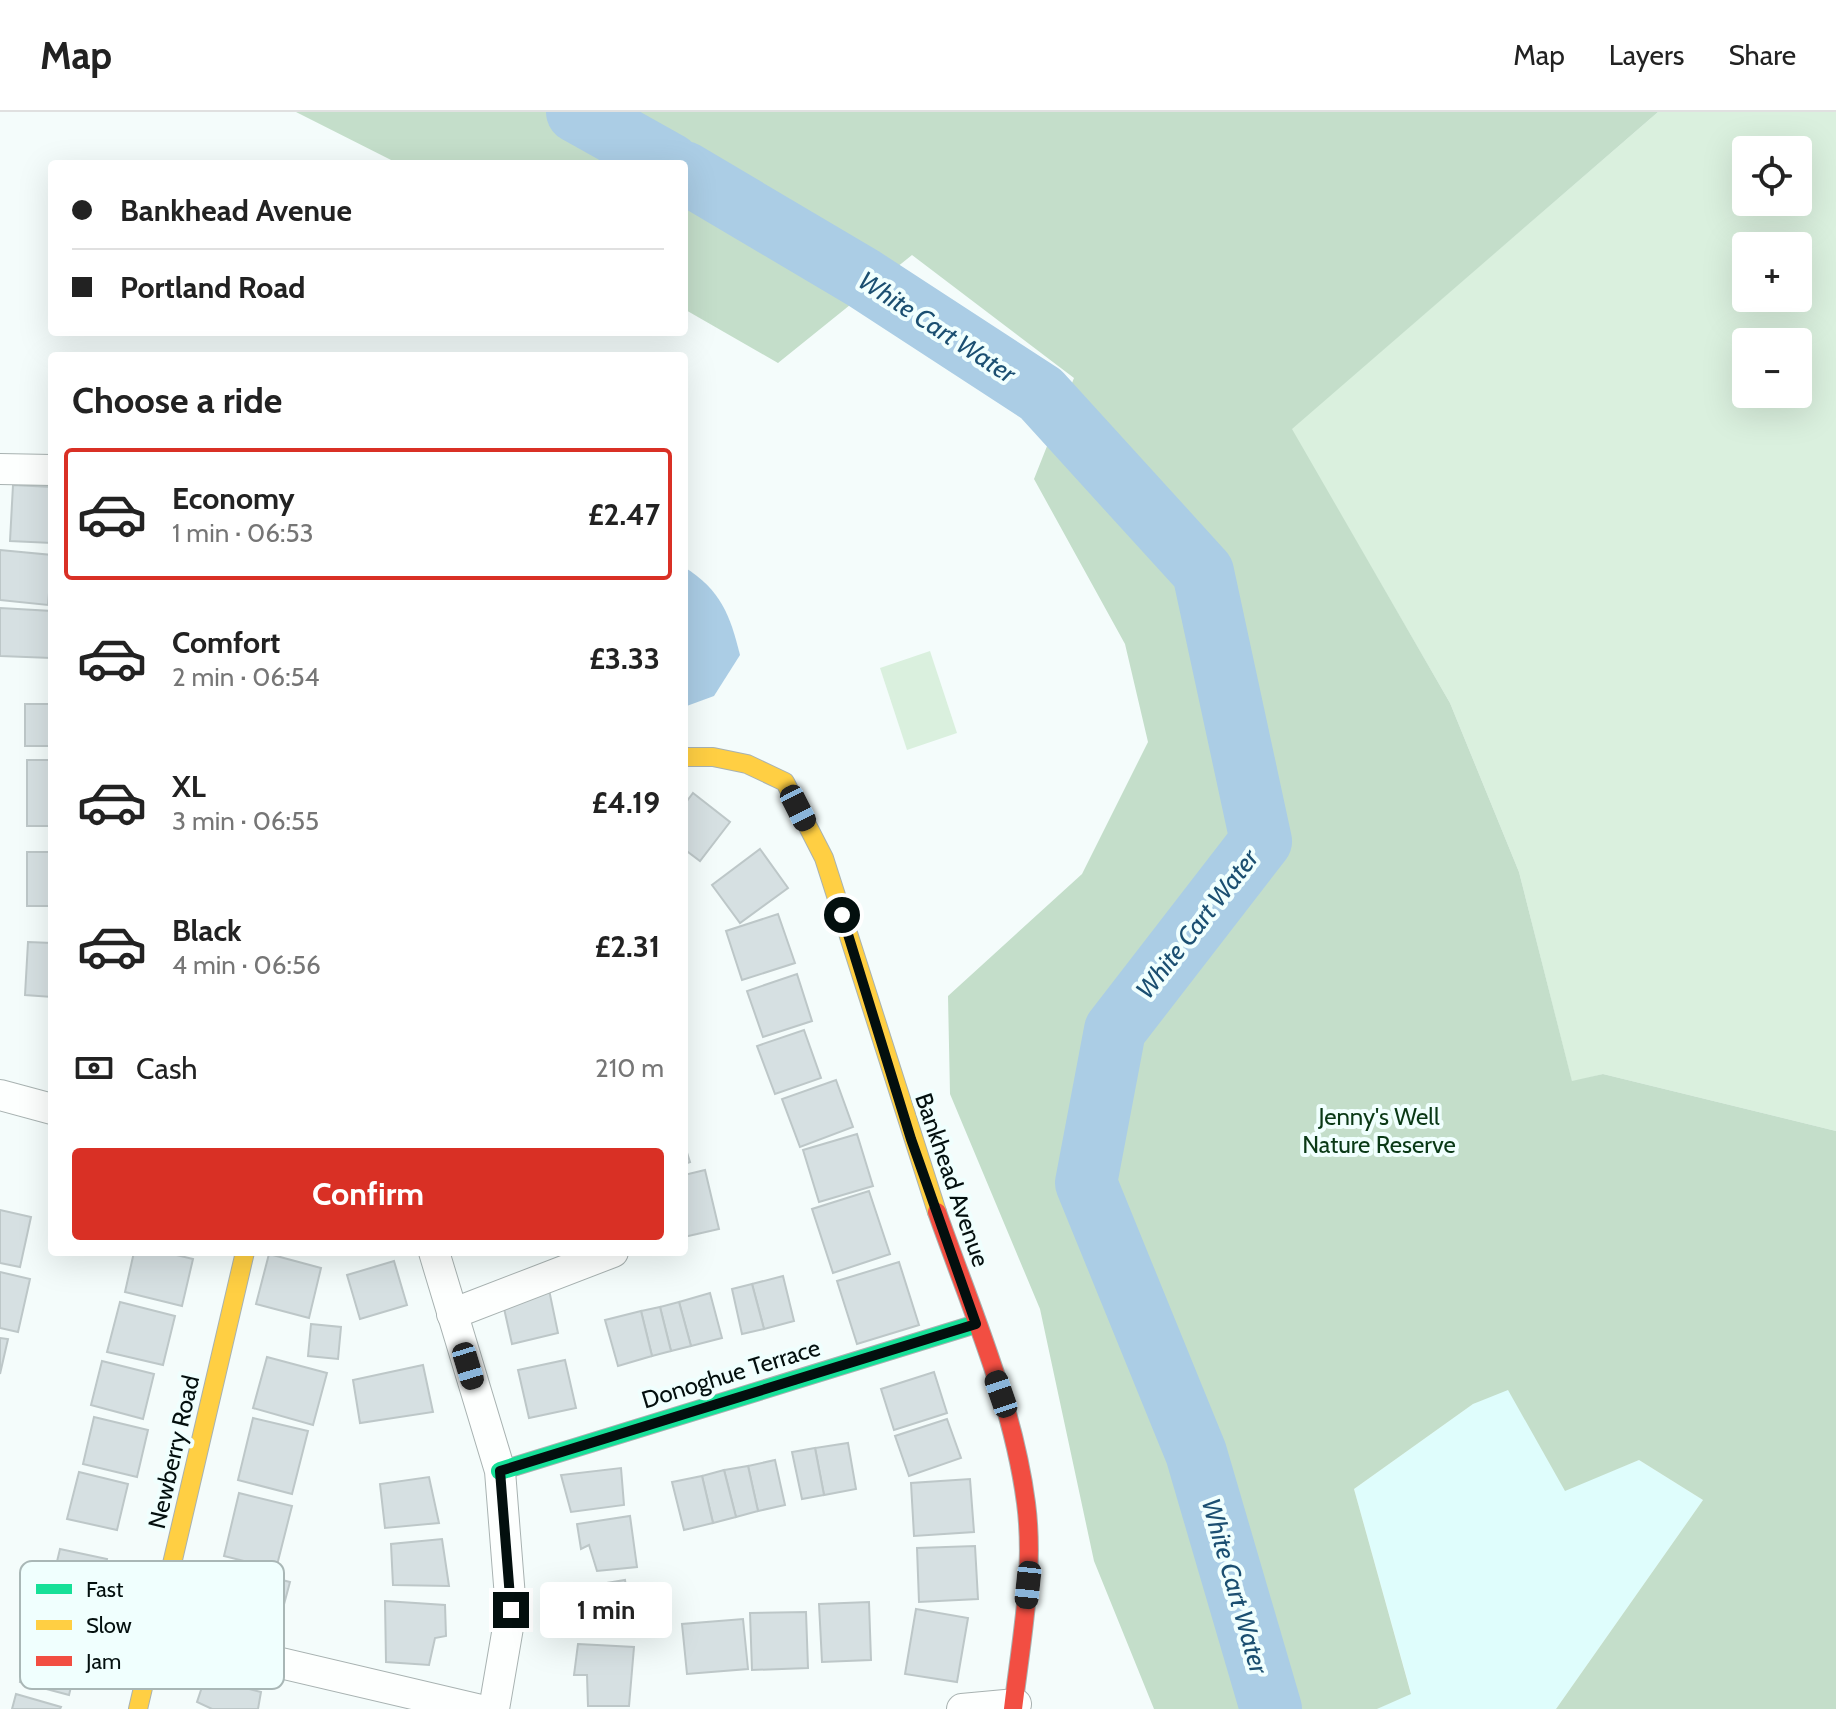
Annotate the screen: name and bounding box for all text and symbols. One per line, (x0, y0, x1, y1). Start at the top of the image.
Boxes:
text: Map (40, 32, 112, 79)
text: Map (1513, 38, 1565, 72)
text: Layers (1609, 38, 1684, 72)
text: Share (1728, 38, 1796, 72)
map controls (1732, 136, 1812, 408)
button: locate (1732, 136, 1812, 216)
text: Bankhead Avenue (120, 192, 352, 229)
button: + (1732, 232, 1812, 312)
water label: White Cart Water (852, 264, 1022, 390)
text: Portland Road (120, 269, 306, 306)
button: − (1732, 328, 1812, 408)
text: Choose a ride (72, 378, 282, 422)
icon: car (76, 478, 148, 550)
text: Economy (172, 480, 295, 517)
text: £2.47 (588, 496, 660, 533)
text: 1 min · 06:53 (172, 517, 314, 549)
icon: car (76, 622, 148, 694)
text: Comfort (172, 624, 280, 661)
text: £3.33 (589, 640, 660, 677)
text: 2 min · 06:54 (172, 661, 320, 693)
icon: car (76, 766, 148, 838)
text: XL (172, 768, 206, 805)
car (776, 781, 820, 835)
text: £4.19 (592, 784, 660, 821)
text: 3 min · 06:55 (172, 805, 319, 837)
water label: White Cart Water (1129, 842, 1266, 1005)
route start (824, 897, 860, 933)
icon: car (76, 910, 148, 982)
text: Black (172, 912, 242, 949)
text: £2.31 (595, 928, 660, 965)
text: 4 min · 06:56 (172, 949, 321, 981)
icon: cash (72, 1046, 116, 1090)
text: Cash (136, 1050, 198, 1087)
text: 210 m (595, 1052, 664, 1084)
street label: Bankhead Avenue (909, 1089, 996, 1270)
park label: Jenny's Well Nature Reserve (1302, 1102, 1456, 1159)
button: Confirm (72, 1148, 664, 1240)
street label: Donoghue Terrace (638, 1333, 824, 1414)
car (450, 1340, 486, 1392)
car (982, 1367, 1020, 1421)
street label: Newberry Road (142, 1372, 205, 1531)
water label: White Cart Water (1195, 1495, 1276, 1678)
car (1014, 1560, 1042, 1610)
legend (20, 1561, 284, 1689)
text: Fast (86, 1576, 124, 1603)
callout: 1 min (539, 1582, 671, 1638)
route end (493, 1592, 529, 1628)
text: 1 min (577, 1594, 635, 1626)
text: Slow (86, 1612, 132, 1639)
text: Jam (85, 1648, 121, 1675)

